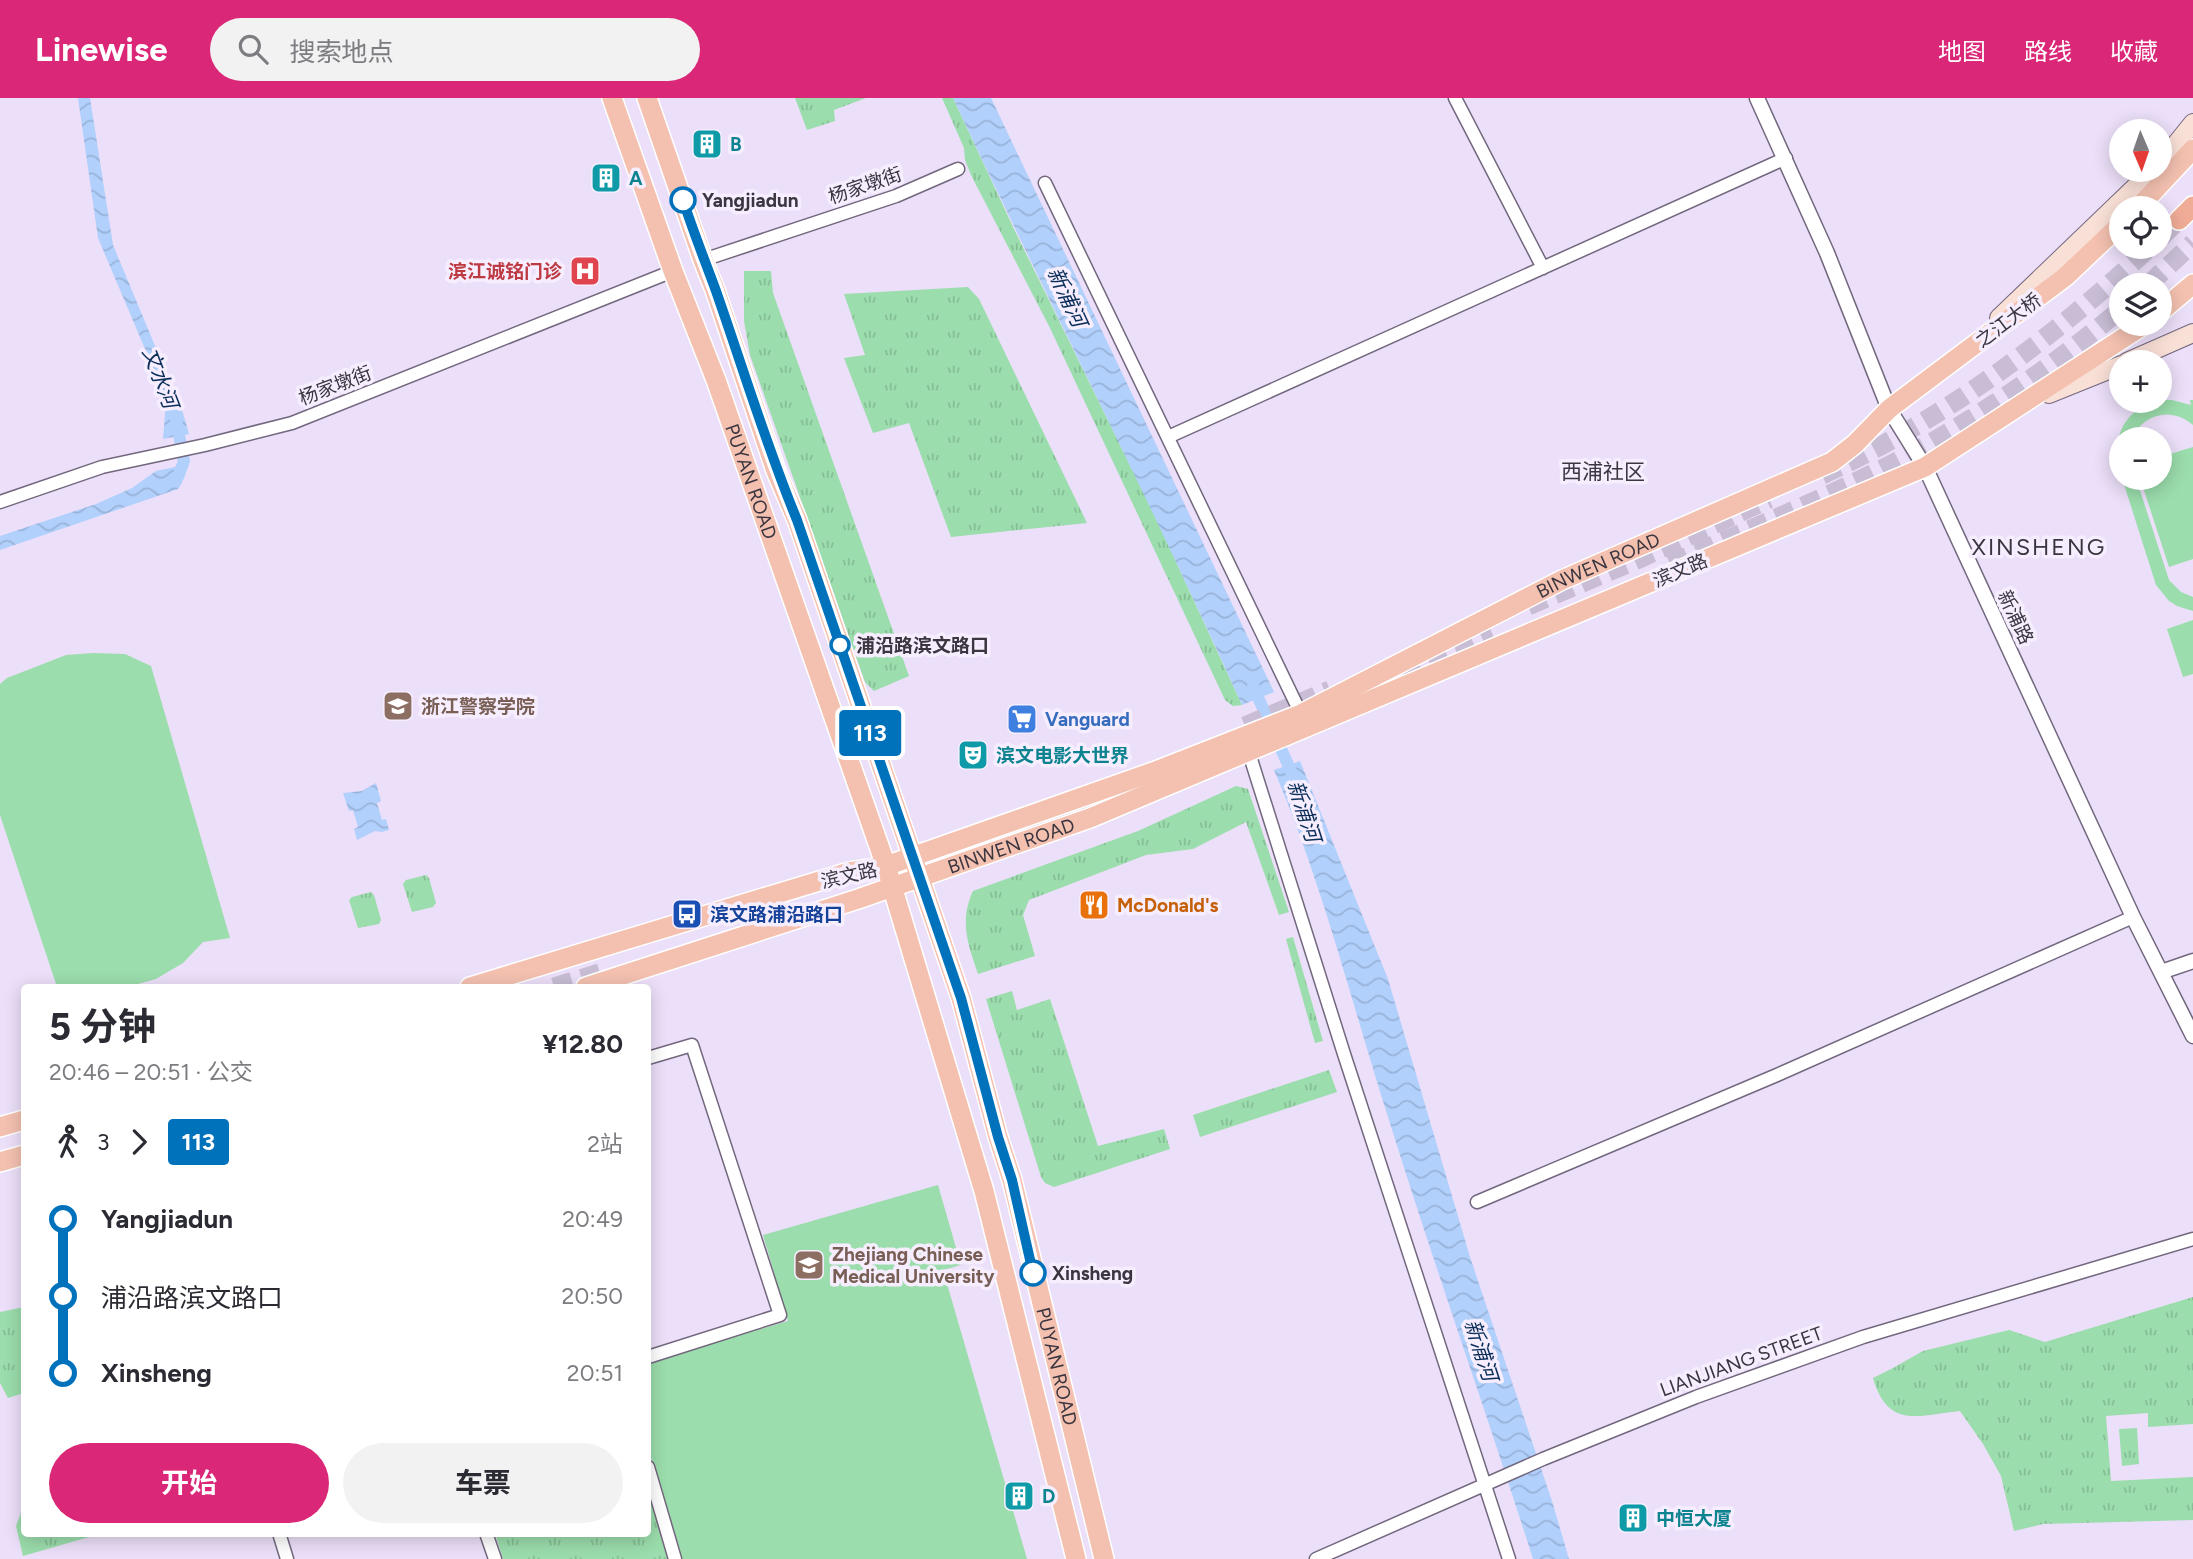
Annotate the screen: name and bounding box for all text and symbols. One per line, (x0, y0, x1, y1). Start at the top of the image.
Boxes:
search box (210, 18, 700, 81)
text: Linewise (35, 30, 168, 69)
icon: search (234, 30, 272, 68)
text: 搜索地点 (290, 36, 394, 68)
text: 地图 (1938, 37, 1986, 66)
text: 路线 (2024, 37, 2072, 66)
text: 收藏 (2110, 37, 2158, 66)
north arrow (2109, 119, 2172, 182)
map controls (2109, 119, 2172, 490)
building icon: B (690, 127, 724, 161)
place label: B (730, 133, 742, 156)
building icon: A (589, 161, 623, 195)
street label: 杨家墩街 (825, 162, 905, 209)
place label: A (629, 167, 643, 190)
marker: Yangjiadun (670, 187, 696, 213)
place label: Yangjiadun (702, 189, 799, 212)
button: locate (2109, 196, 2172, 259)
hospital icon: 滨江诚铭门诊 (568, 254, 602, 288)
place label: 滨江诚铭门诊 (448, 260, 563, 283)
water label: 新浦河 (1043, 263, 1094, 334)
button: layers (2109, 273, 2172, 336)
street label: 之江大桥 (1971, 288, 2046, 352)
water label: 文水河 (138, 344, 185, 415)
button: + (2109, 350, 2172, 413)
street label: 杨家墩街 (296, 361, 375, 410)
street label: PUYAN ROAD (720, 421, 782, 542)
button: − (2109, 427, 2172, 490)
district label: 西浦社区 (1561, 459, 1645, 484)
street label: BINWEN ROAD (1533, 528, 1664, 603)
district label: XINSHENG (1972, 533, 2106, 561)
street label: 滨文路 (1649, 549, 1711, 592)
street label: 新浦路 (1993, 587, 2038, 648)
place label: 浦沿路滨文路口 (856, 634, 989, 657)
marker: 浦沿路滨文路口 (830, 635, 850, 655)
school or university icon: 浙江警察学院 (381, 689, 415, 723)
place label: 浙江警察学院 (421, 695, 535, 718)
supermarket icon: Vanguard (1005, 702, 1039, 736)
place label: Vanguard (1045, 708, 1130, 731)
line badge: 113 (830, 710, 910, 756)
text: 113 (853, 718, 887, 747)
theatre icon: 滨文电影大世界 (956, 738, 990, 772)
place label: 滨文电影大世界 (996, 744, 1129, 767)
water label: 新浦河 (1283, 777, 1327, 848)
street label: BINWEN ROAD (945, 813, 1078, 879)
street label: 滨文路 (819, 858, 879, 893)
restaurant icon: McDonald's (1077, 888, 1111, 922)
place label: McDonald's (1117, 894, 1219, 917)
bus stop icon: 滨文路浦沿路口 (670, 897, 704, 931)
place label: 滨文路浦沿路口 (710, 903, 843, 926)
text: 5 分钟 (49, 1004, 156, 1050)
text: ¥12.80 (542, 1028, 623, 1060)
text: 20:46 – 20:51 · 公交 (49, 1058, 253, 1086)
icon: walk (49, 1123, 87, 1161)
icon: forward (120, 1123, 158, 1161)
text: 113 (182, 1127, 215, 1156)
text: 3 (97, 1128, 110, 1156)
text: 2站 (587, 1130, 623, 1158)
text: Yangjiadun (101, 1203, 233, 1235)
text: 20:49 (562, 1205, 623, 1233)
place label: Zhejiang Chinese Medical University (832, 1243, 994, 1288)
school or university icon: Zhejiang Chinese Medical University (792, 1248, 826, 1282)
marker: Xinsheng (1020, 1260, 1046, 1286)
place label: Xinsheng (1052, 1262, 1133, 1285)
text: 浦沿路滨文路口 (101, 1282, 283, 1314)
text: 20:50 (562, 1282, 623, 1310)
street label: PUYAN ROAD (1031, 1305, 1082, 1428)
water label: 新浦河 (1460, 1316, 1504, 1387)
street label: LIANJIANG STREET (1657, 1321, 1826, 1402)
text: Xinsheng (101, 1357, 212, 1389)
text: 20:51 (567, 1359, 623, 1387)
button: 开始 (49, 1443, 329, 1523)
button: 车票 (343, 1443, 623, 1523)
building icon: D (1002, 1479, 1036, 1513)
place label: D (1042, 1485, 1055, 1508)
building icon: 中恒大厦 (1616, 1501, 1650, 1535)
place label: 中恒大厦 (1656, 1507, 1732, 1530)

